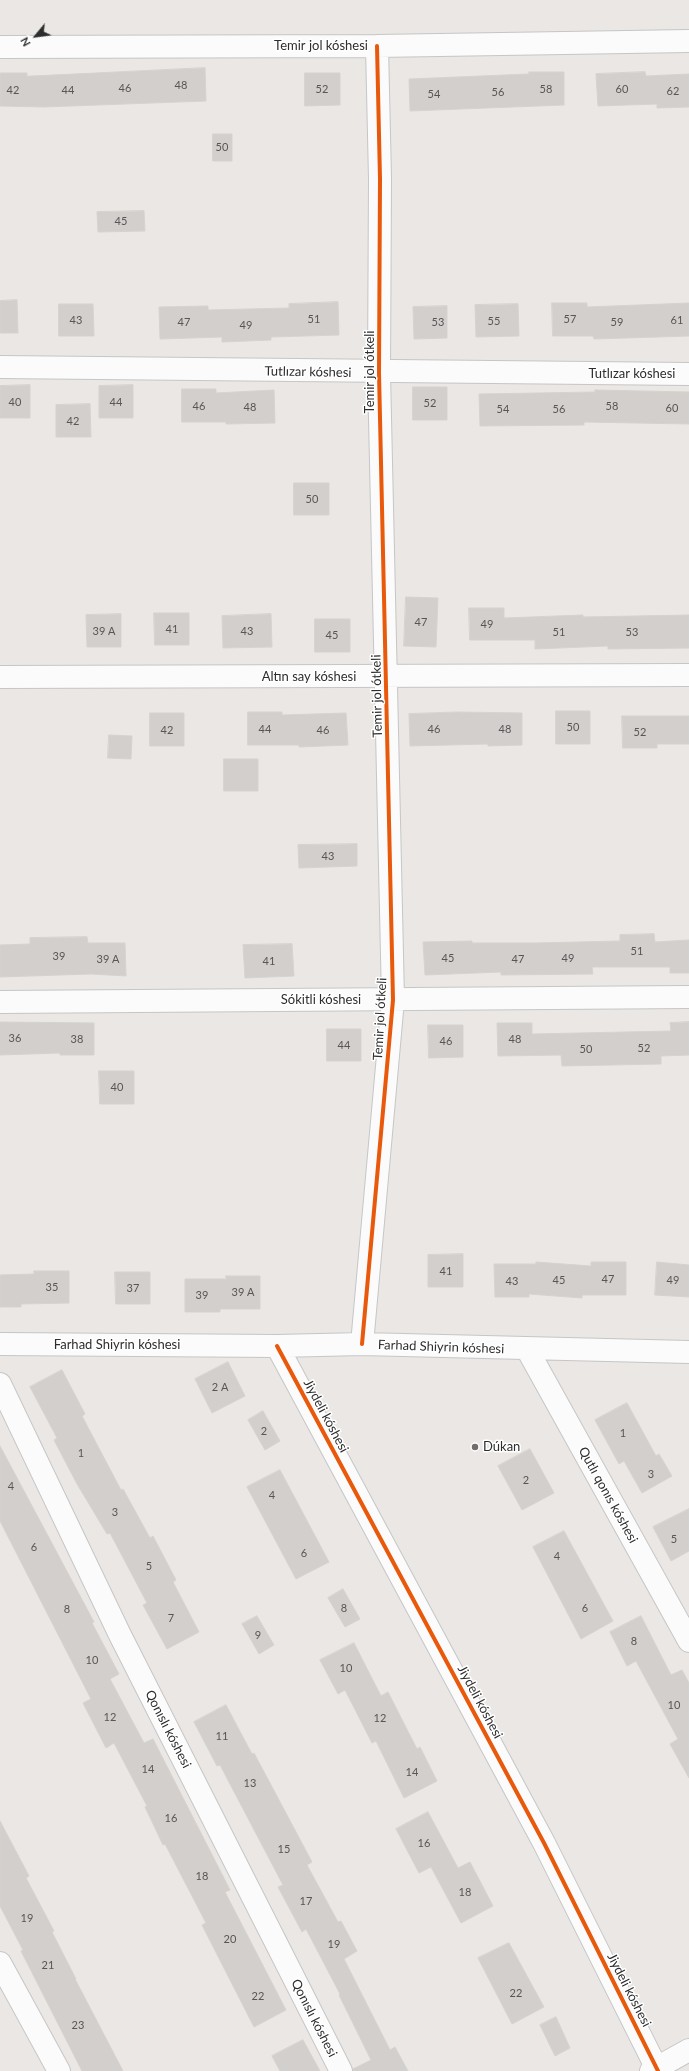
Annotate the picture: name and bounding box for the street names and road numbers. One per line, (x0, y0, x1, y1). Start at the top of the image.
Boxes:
street label: Temir jol kóshesi (274, 38, 368, 54)
street label: Temir jol ótkeli (362, 331, 378, 413)
street label: Tutlızar kóshesi (264, 363, 352, 381)
street label: Tutlızar kóshesi (589, 366, 675, 382)
street label: Temir jol ótkeli (368, 654, 386, 738)
street label: Altın say kóshesi (262, 669, 356, 685)
street label: Temir jol ótkeli (370, 977, 390, 1061)
street label: Sókitli kóshesi (281, 992, 361, 1008)
street label: Farhad Shiyrin kóshesi (54, 1337, 180, 1353)
street label: Farhad Shiyrin kóshesi (378, 1337, 504, 1357)
street label: Jiydeli kóshesi (300, 1377, 352, 1455)
street label: Qutlı qonıs kóshesi (575, 1444, 641, 1546)
street label: Jiydeli kóshesi (454, 1663, 506, 1741)
street label: Qonıslı kóshesi (142, 1687, 194, 1771)
street label: Jiydeli kóshesi (604, 1950, 654, 2030)
street label: Qonıslı kóshesi (288, 1976, 340, 2060)

